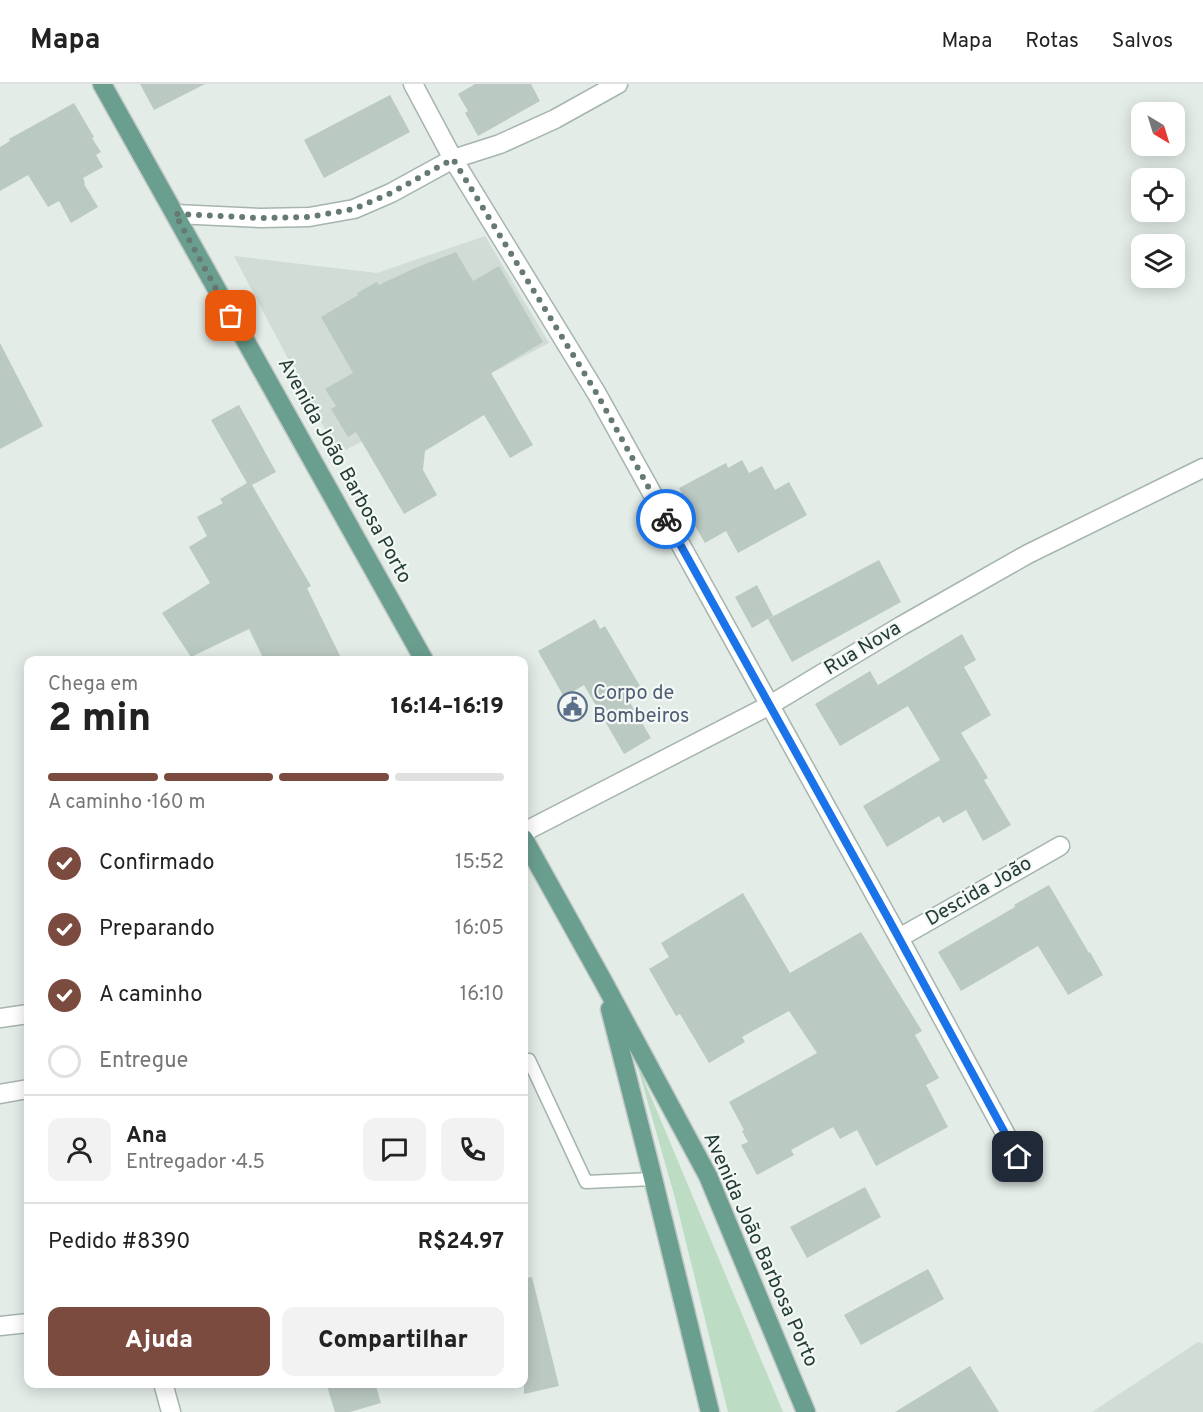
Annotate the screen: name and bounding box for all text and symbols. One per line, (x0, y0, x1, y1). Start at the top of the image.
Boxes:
text: Mapa (30, 23, 100, 59)
text: Mapa (942, 28, 992, 55)
text: Rotas (1025, 28, 1079, 55)
text: Salvos (1112, 28, 1173, 55)
north arrow (1131, 102, 1185, 156)
map controls (1131, 102, 1185, 288)
button: locate (1131, 168, 1185, 222)
button: layers (1131, 234, 1185, 288)
pin (205, 290, 256, 341)
icon: bag (214, 299, 247, 332)
street label: Avenida João Barbosa Porto (271, 354, 417, 588)
courier (636, 489, 696, 549)
icon: bike (650, 503, 683, 536)
street label: Rua Nova (820, 616, 906, 682)
text: Chega em (48, 672, 138, 698)
place label: Corpo de Bombeiros (593, 681, 689, 730)
public building icon: Corpo de Bombeiros (556, 690, 588, 722)
text: 16:14–16:19 (391, 694, 504, 721)
text: 2 min (48, 696, 151, 745)
text: A caminho · 160 m (48, 790, 205, 816)
icon: check (48, 847, 81, 880)
text: Confirmado (99, 850, 215, 877)
text: 15:52 (455, 850, 504, 876)
street label: Descida João (921, 851, 1037, 933)
icon: check (48, 913, 81, 946)
text: Preparando (99, 916, 215, 943)
text: 16:05 (455, 916, 504, 942)
icon: check (48, 979, 81, 1012)
text: A caminho (99, 982, 202, 1009)
text: 16:10 (460, 982, 504, 1008)
text: Entregue (99, 1048, 188, 1075)
button: person (48, 1118, 111, 1181)
button: chat (363, 1118, 426, 1181)
button: phone (441, 1118, 504, 1181)
text: Ana (126, 1123, 167, 1150)
street label: Avenida João Barbosa Porto (696, 1129, 824, 1371)
pin (992, 1131, 1043, 1182)
icon: home (1001, 1140, 1034, 1173)
text: Entregador · 4.5 (126, 1150, 265, 1176)
text: Pedido #8390 (48, 1229, 190, 1256)
text: R$24.97 (418, 1229, 504, 1256)
button: Ajuda (48, 1307, 270, 1376)
button: Compartilhar (282, 1307, 504, 1376)

